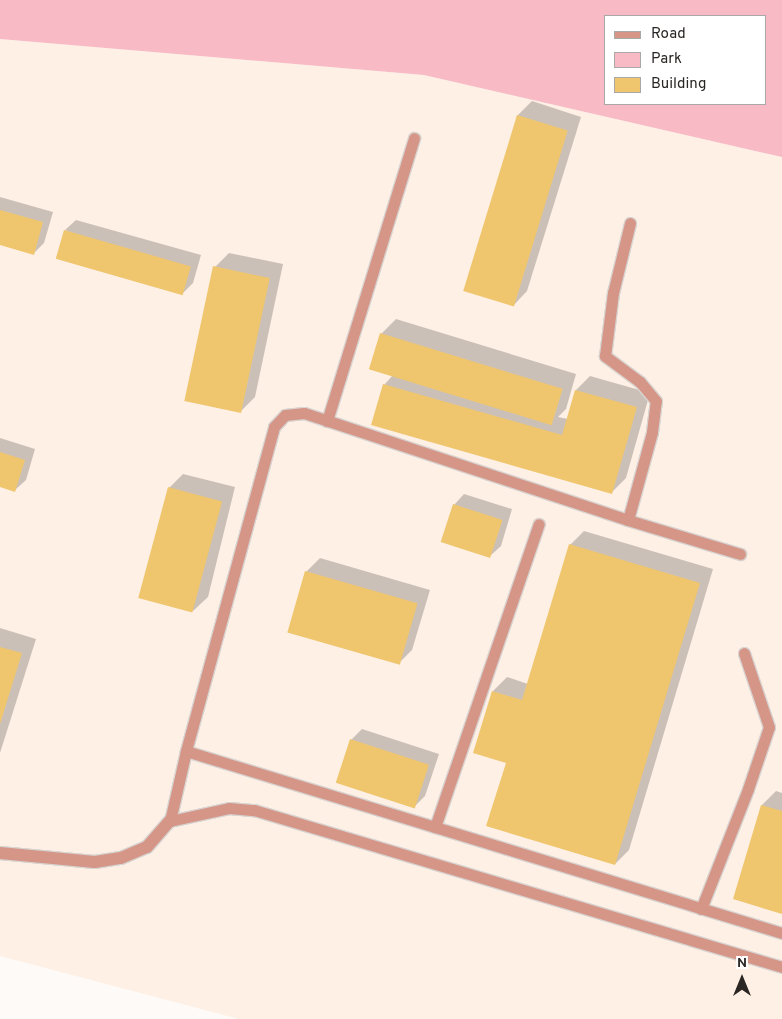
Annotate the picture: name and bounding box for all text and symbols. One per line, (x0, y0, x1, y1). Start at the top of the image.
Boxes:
legend (604, 15, 767, 105)
text: Road (651, 25, 686, 44)
text: Park (651, 50, 682, 69)
text: Building (651, 75, 706, 94)
north arrow (717, 954, 767, 1004)
text: N (737, 955, 747, 972)

